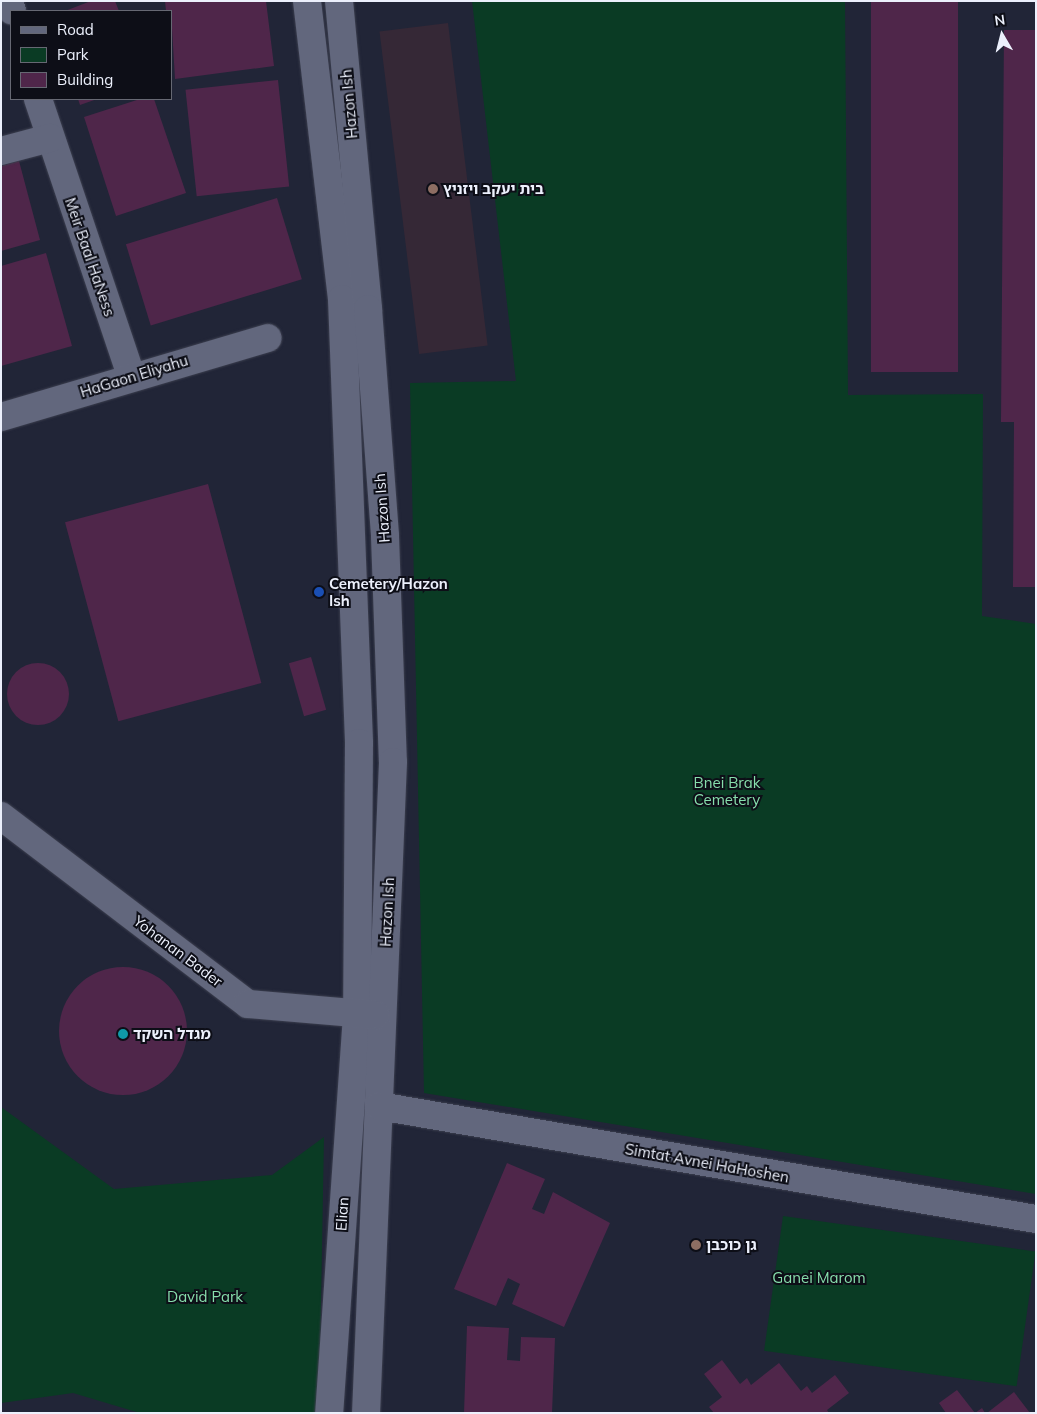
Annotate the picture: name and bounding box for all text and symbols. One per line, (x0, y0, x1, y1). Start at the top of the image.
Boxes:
legend (10, 10, 172, 100)
north arrow (977, 10, 1027, 60)
text: N (993, 10, 1006, 30)
text: Road (57, 20, 94, 39)
text: Park (57, 45, 89, 64)
street label: Hazon Ish (337, 69, 361, 139)
text: Building (57, 70, 113, 89)
place label: בית יעקב ויזניץ (443, 180, 544, 198)
marker: בית יעקב ויזניץ (427, 183, 439, 195)
street label: Meir Baal HaNess (61, 195, 119, 319)
street label: HaGaon Eliyahu (78, 351, 190, 401)
street label: Hazon Ish (371, 473, 393, 543)
place label: Cemetery/Hazon Ish (329, 574, 448, 609)
marker: Cemetery/Hazon Ish (313, 586, 325, 598)
park label: Bnei Brak Cemetery (694, 773, 760, 808)
street label: Hazon Ish (376, 877, 398, 947)
street label: Yohanan Bader (130, 912, 226, 990)
place label: מגדל השקד (133, 1025, 211, 1043)
marker: מגדל השקד (117, 1028, 129, 1040)
street label: Simtat Avnei HaHoshen (624, 1140, 790, 1186)
street label: Elian (332, 1197, 352, 1231)
place label: גן כוכבן (706, 1236, 757, 1254)
marker: גן כוכבן (690, 1239, 702, 1251)
park label: Ganei Marom (772, 1269, 866, 1287)
park label: David Park (167, 1288, 243, 1306)

